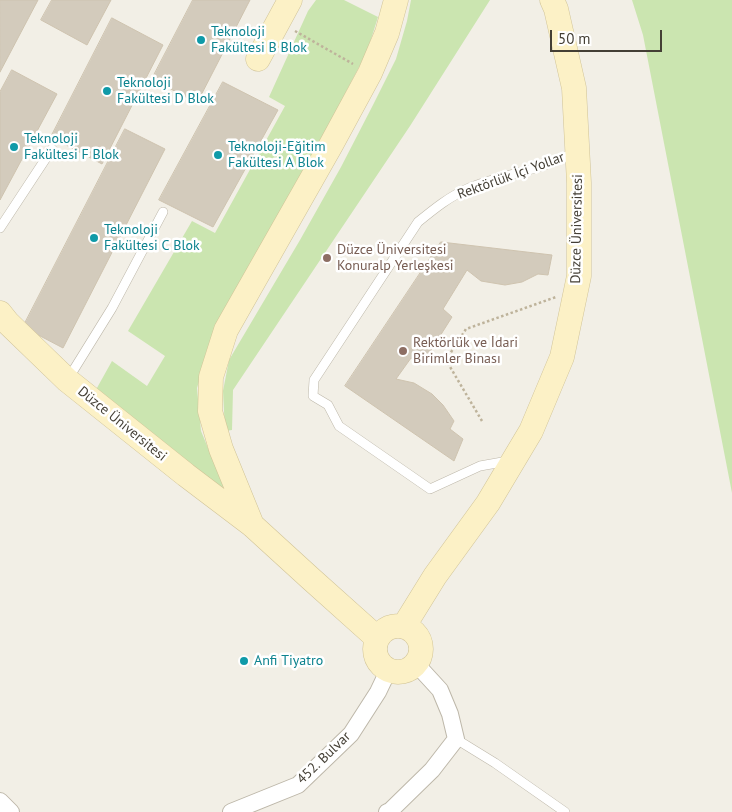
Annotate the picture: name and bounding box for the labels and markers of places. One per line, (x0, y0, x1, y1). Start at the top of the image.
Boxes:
place label: Teknoloji Fakültesi B Blok (211, 24, 307, 56)
marker: Teknoloji Fakültesi B Blok (195, 34, 207, 46)
place label: Teknoloji Fakültesi D Blok (117, 75, 214, 108)
marker: Teknoloji Fakültesi D Blok (101, 85, 113, 97)
place label: Teknoloji Fakültesi F Blok (24, 131, 119, 164)
place label: Teknoloji-Eğitim Fakültesi A Blok (228, 139, 326, 172)
marker: Teknoloji Fakültesi F Blok (8, 141, 20, 153)
marker: Teknoloji-Eğitim Fakültesi A Blok (212, 149, 224, 161)
place label: Teknoloji Fakültesi C Blok (104, 222, 200, 254)
marker: Teknoloji Fakültesi C Blok (88, 232, 100, 244)
place label: Düzce Üniversitesi Konuralp Yerleşkesi (337, 242, 454, 274)
marker: Düzce Üniversitesi Konuralp Yerleşkesi (321, 252, 333, 264)
place label: Rektörlük ve İdari Birimler Binası (413, 335, 518, 368)
marker: Rektörlük ve İdari Birimler Binası (397, 345, 409, 357)
place label: Anfi Tiyatro (254, 653, 323, 669)
marker: Anfi Tiyatro (238, 655, 250, 667)

